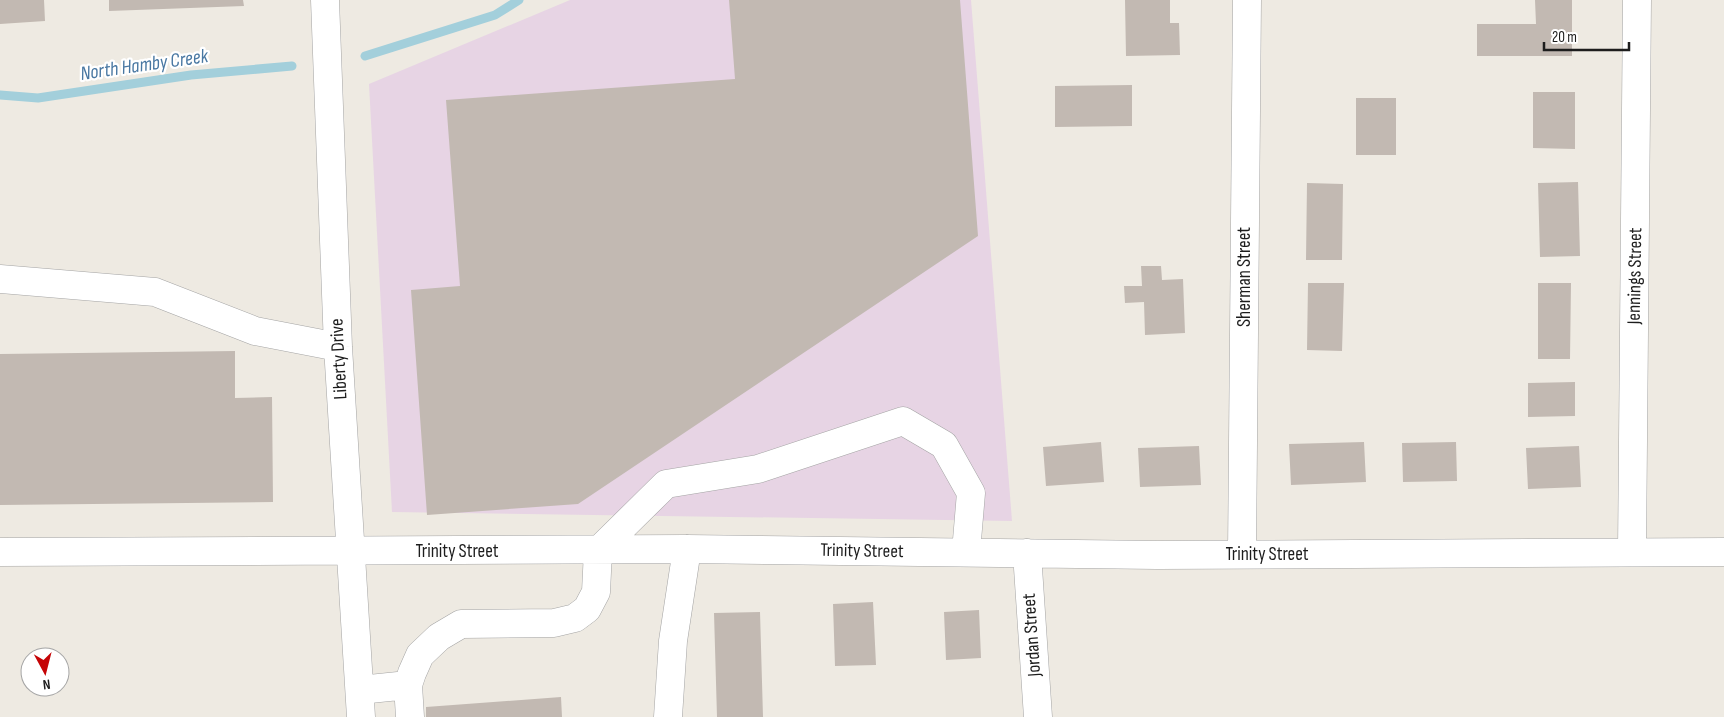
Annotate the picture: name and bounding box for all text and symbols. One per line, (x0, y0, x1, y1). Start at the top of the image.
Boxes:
scale bar (1544, 20, 1629, 52)
text: 20 m (1552, 28, 1577, 47)
water label: North Hamby Creek (79, 44, 210, 86)
street label: Sherman Street (1233, 227, 1256, 327)
street label: Jennings Street (1623, 227, 1647, 326)
street label: Liberty Drive (325, 318, 353, 400)
street label: Trinity Street (820, 539, 904, 563)
street label: Trinity Street (415, 540, 499, 563)
street label: Trinity Street (1225, 543, 1309, 566)
street label: Jordan Street (1018, 592, 1046, 678)
north arrow (20, 647, 70, 697)
text: N (42, 676, 51, 693)

